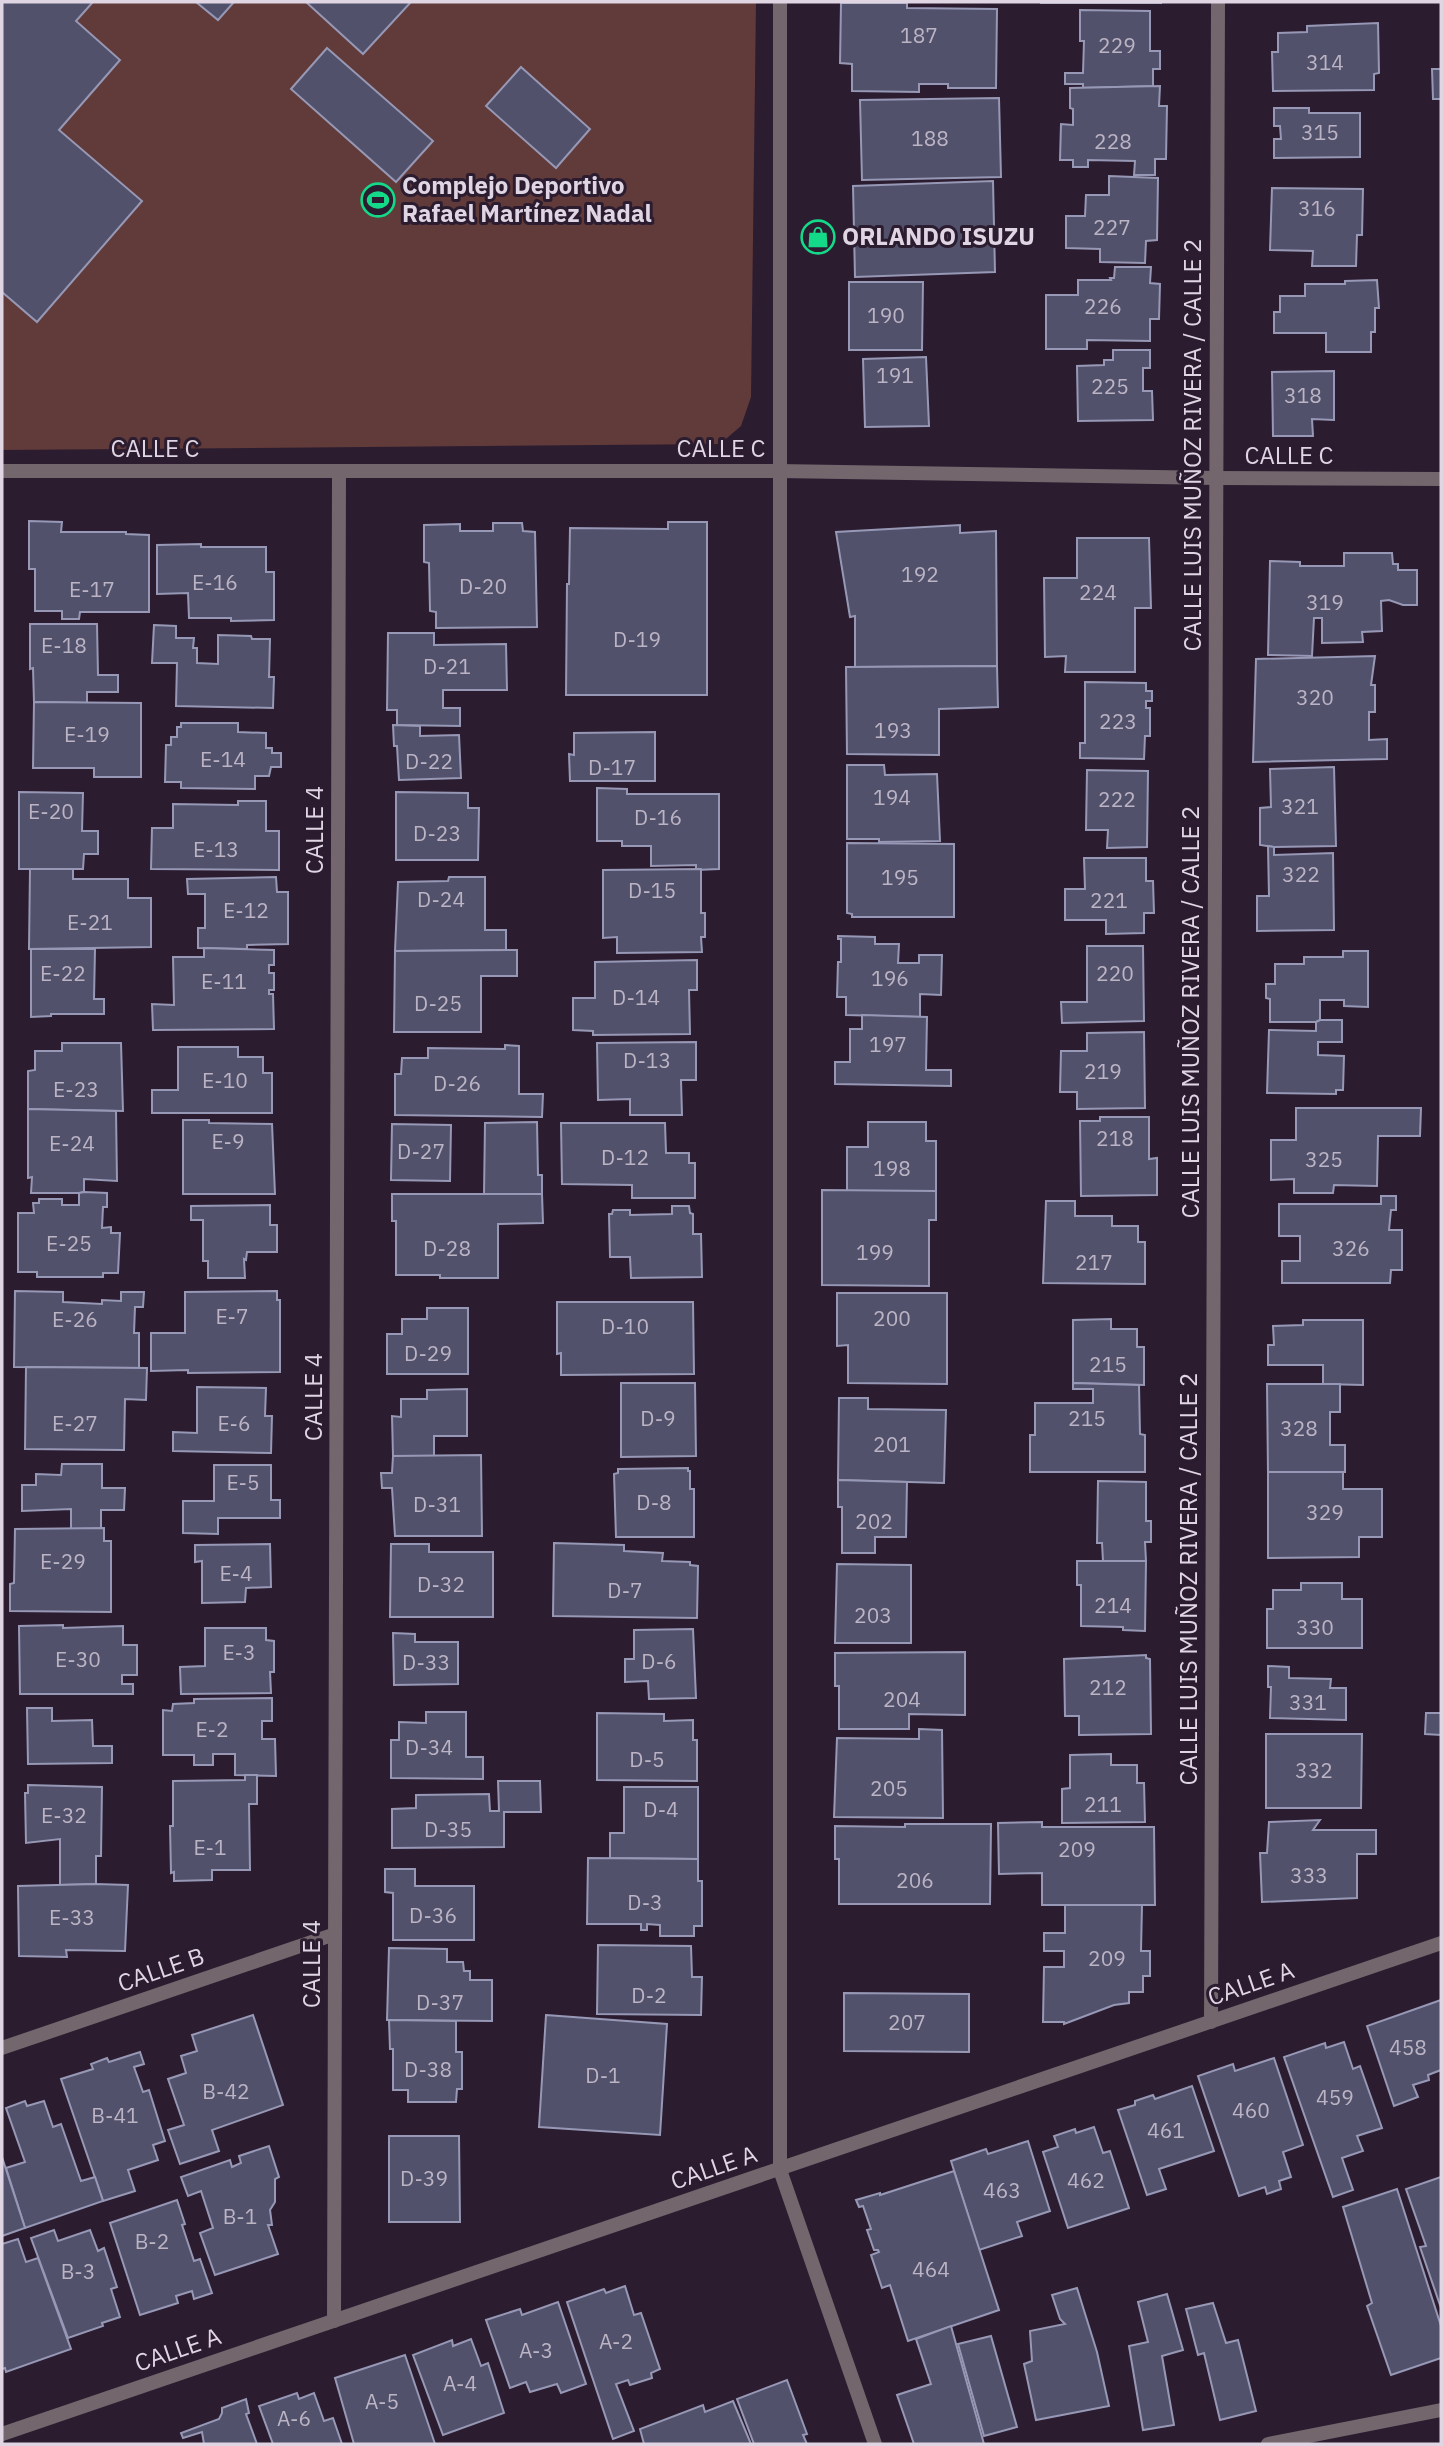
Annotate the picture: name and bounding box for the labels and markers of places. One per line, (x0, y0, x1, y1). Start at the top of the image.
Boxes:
place label: Complejo Deportivo Rafael Martínez Nadal (402, 169, 652, 229)
sports icon: Complejo Deportivo Rafael Martínez Nadal (359, 181, 397, 219)
shop icon: ORLANDO ISUZU (799, 218, 837, 256)
place label: ORLANDO ISUZU (842, 220, 1035, 252)

